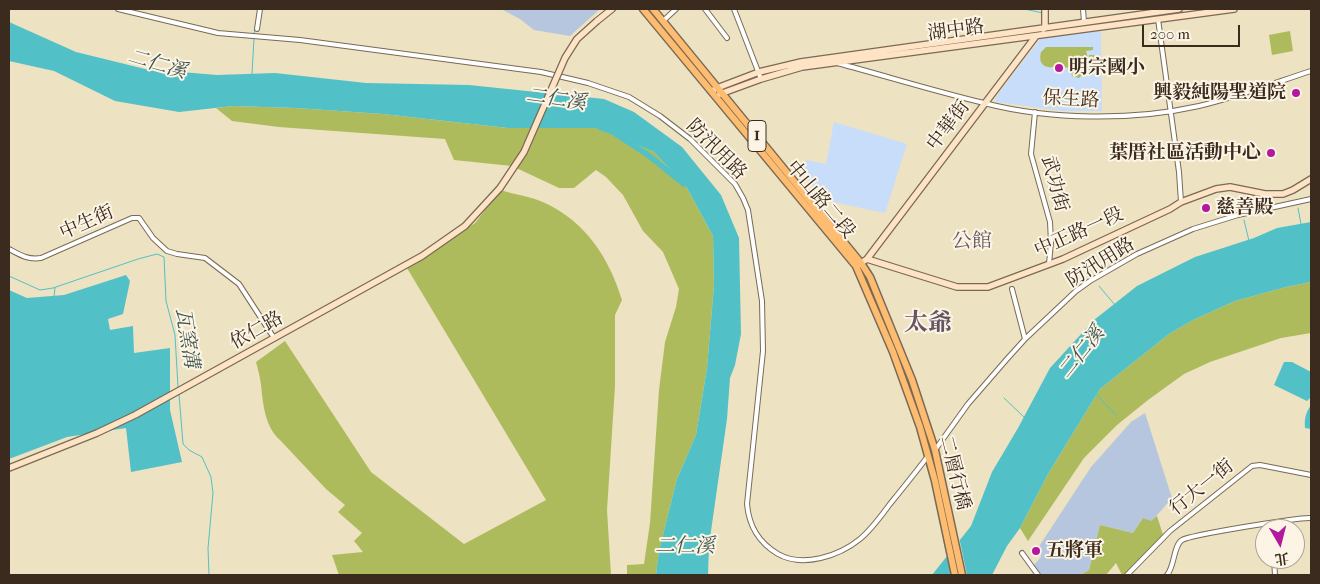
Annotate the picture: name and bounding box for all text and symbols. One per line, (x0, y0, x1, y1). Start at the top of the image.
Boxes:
scale bar (1145, 15, 1242, 47)
street label: 湖中路 (926, 16, 986, 46)
text: 200 m (1150, 25, 1190, 43)
water label: 二仁溪 (125, 45, 189, 85)
place label: 明宗國小 (1069, 57, 1145, 79)
marker: 明宗國小 (1053, 62, 1065, 74)
place label: 興毅純陽聖道院 (1153, 82, 1286, 104)
water label: 二仁溪 (525, 84, 587, 116)
street label: 保生路 (1042, 87, 1100, 113)
marker: 興毅純陽聖道院 (1290, 87, 1302, 99)
street label: 中華街 (923, 96, 975, 156)
street label: 防汛用路 (681, 115, 751, 185)
road number: 1 (748, 120, 766, 152)
place label: 葉厝社區活動中心 (1109, 142, 1261, 164)
marker: 葉厝社區活動中心 (1265, 147, 1277, 159)
street label: 武功街 (1036, 154, 1072, 214)
street label: 中山路二段 (781, 156, 859, 244)
place label: 慈善殿 (1216, 197, 1273, 219)
street label: 中生街 (56, 201, 118, 245)
marker: 慈善殿 (1200, 202, 1212, 214)
street label: 中正路一段 (1031, 203, 1127, 263)
district label: 公館 (952, 230, 992, 254)
street label: 防汛用路 (1063, 233, 1139, 293)
water label: 瓦窯溝 (169, 306, 203, 370)
street label: 依仁路 (227, 307, 287, 355)
district label: 太爺 (904, 310, 952, 338)
water label: 二仁溪 (1054, 322, 1110, 384)
street label: 二層行橋 (934, 433, 974, 513)
street label: 行大一街 (1165, 455, 1239, 521)
north arrow (1255, 519, 1305, 569)
water label: 二仁溪 (655, 535, 715, 559)
place label: 五將軍 (1046, 540, 1103, 562)
marker: 五將軍 (1030, 545, 1042, 557)
text: 北 (1274, 549, 1290, 568)

